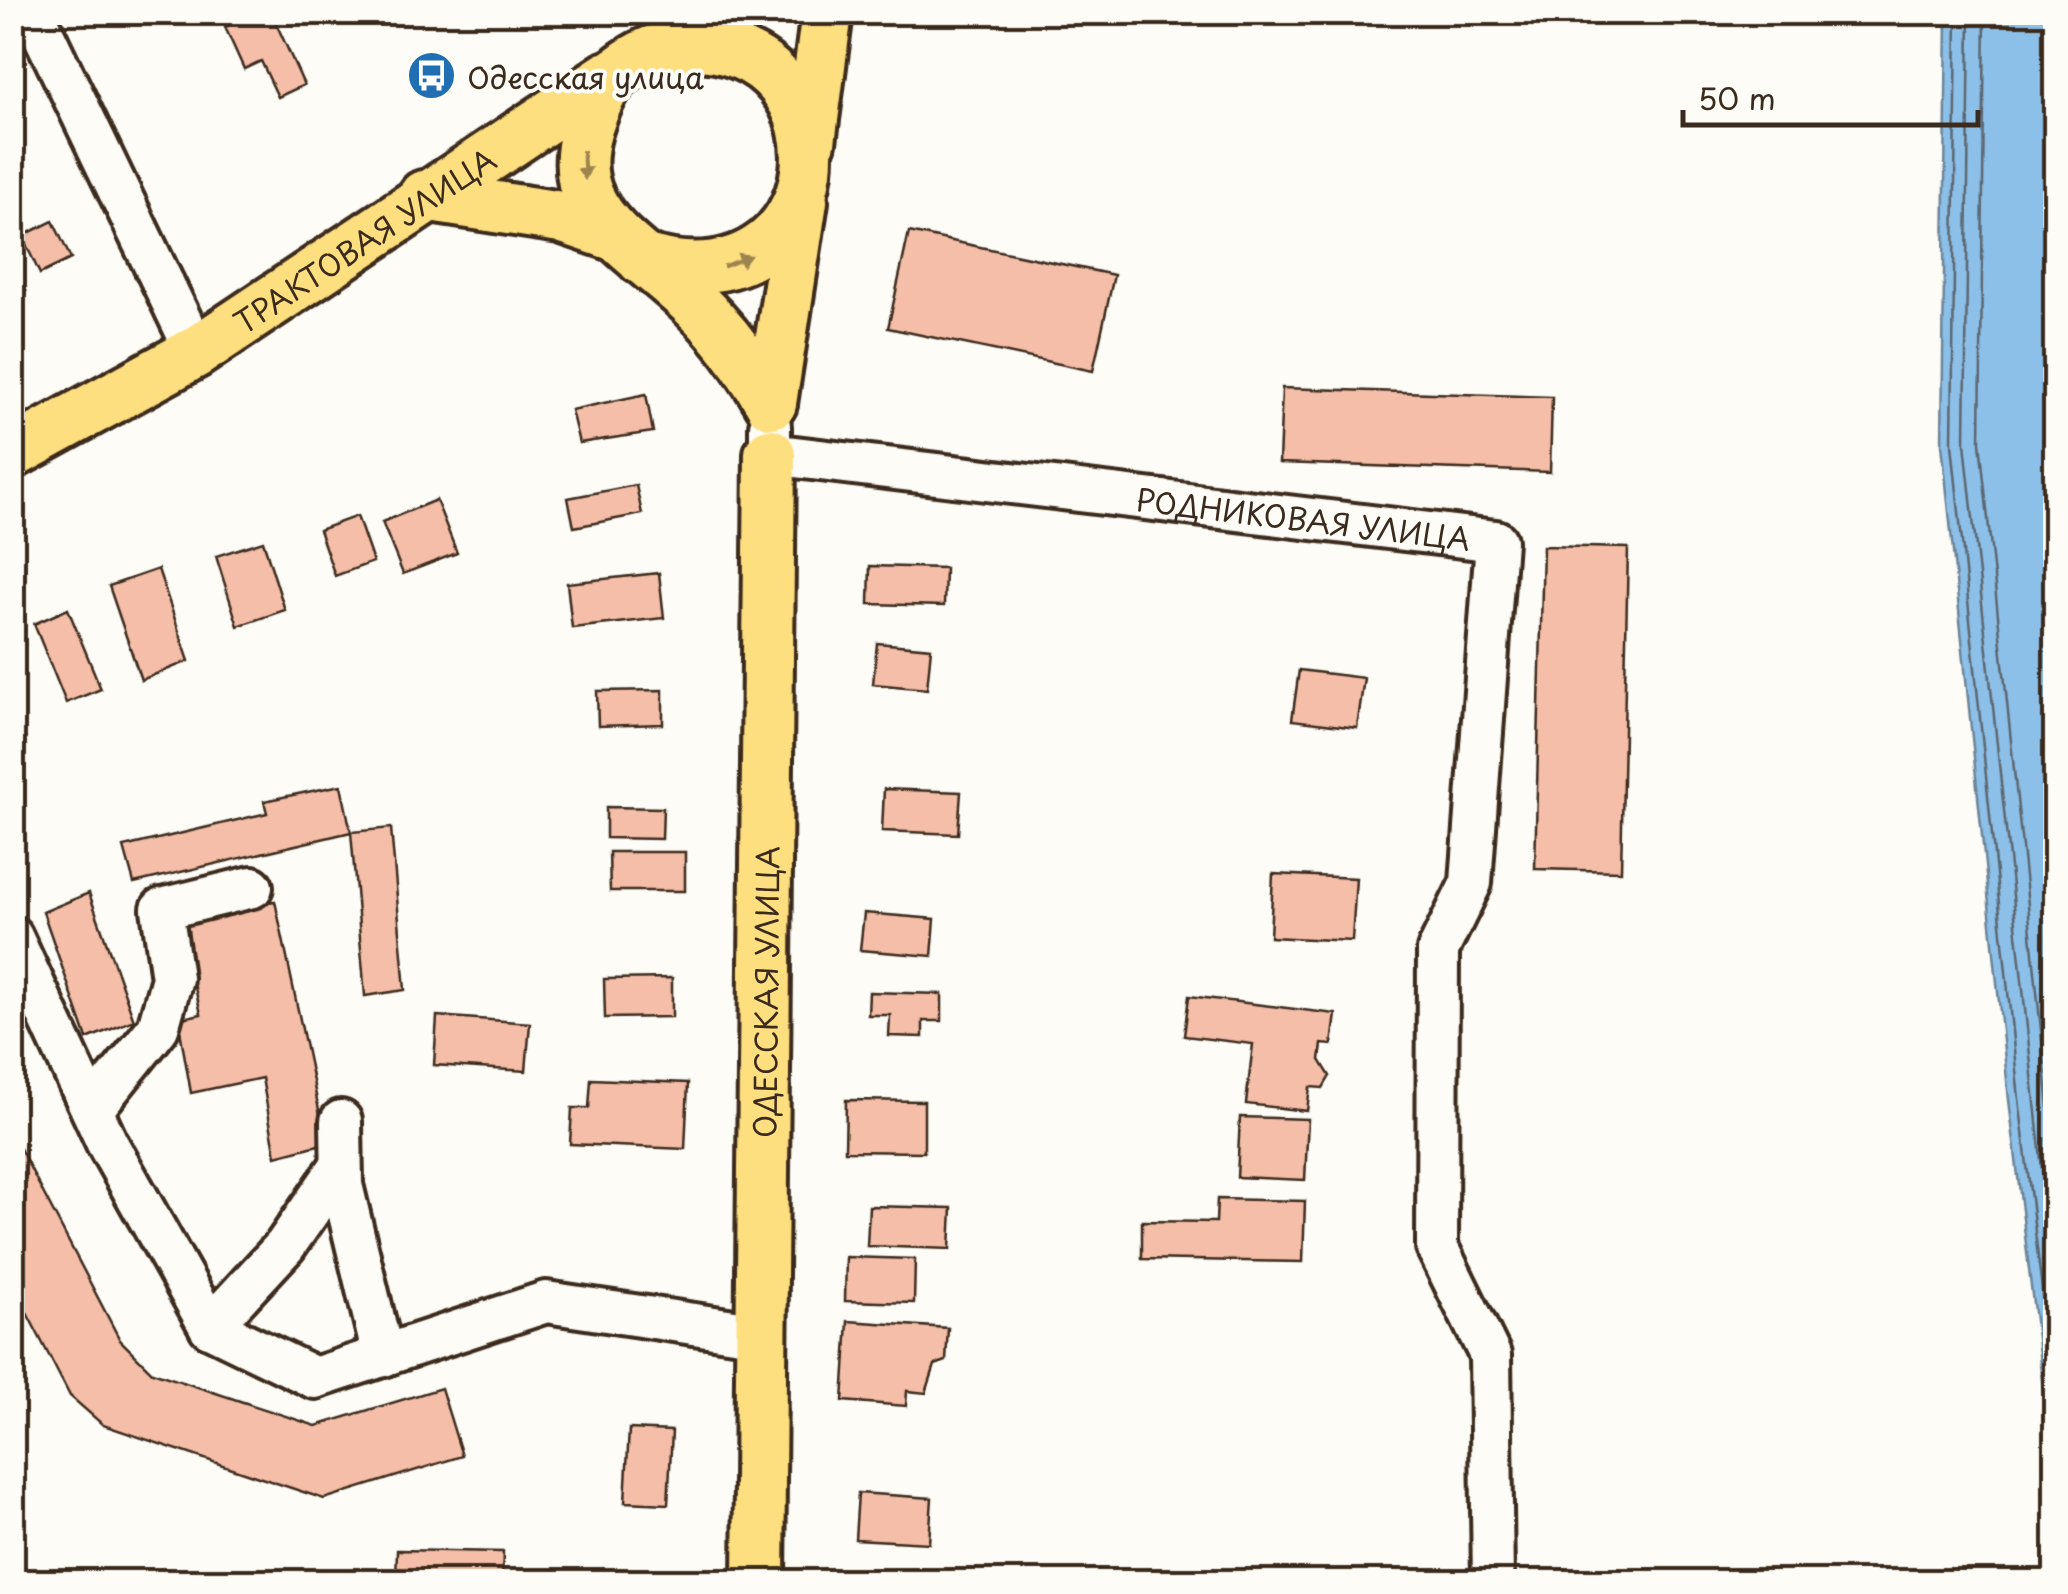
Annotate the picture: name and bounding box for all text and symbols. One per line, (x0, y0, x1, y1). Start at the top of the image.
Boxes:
bus stop icon: Одесская улица (406, 50, 458, 102)
place label: Одесская улица (467, 54, 704, 99)
scale bar (1683, 65, 1978, 127)
text: 50 m (1698, 75, 1776, 120)
street label: ТРАКТОВАЯ УЛИЦА (224, 136, 504, 344)
one-way arrow (576, 150, 592, 182)
one-way arrow (722, 253, 752, 269)
street label: РОДНИКОВАЯ УЛИЦА (1133, 476, 1473, 560)
street label: ОДЕССКАЯ УЛИЦА (741, 846, 789, 1138)

